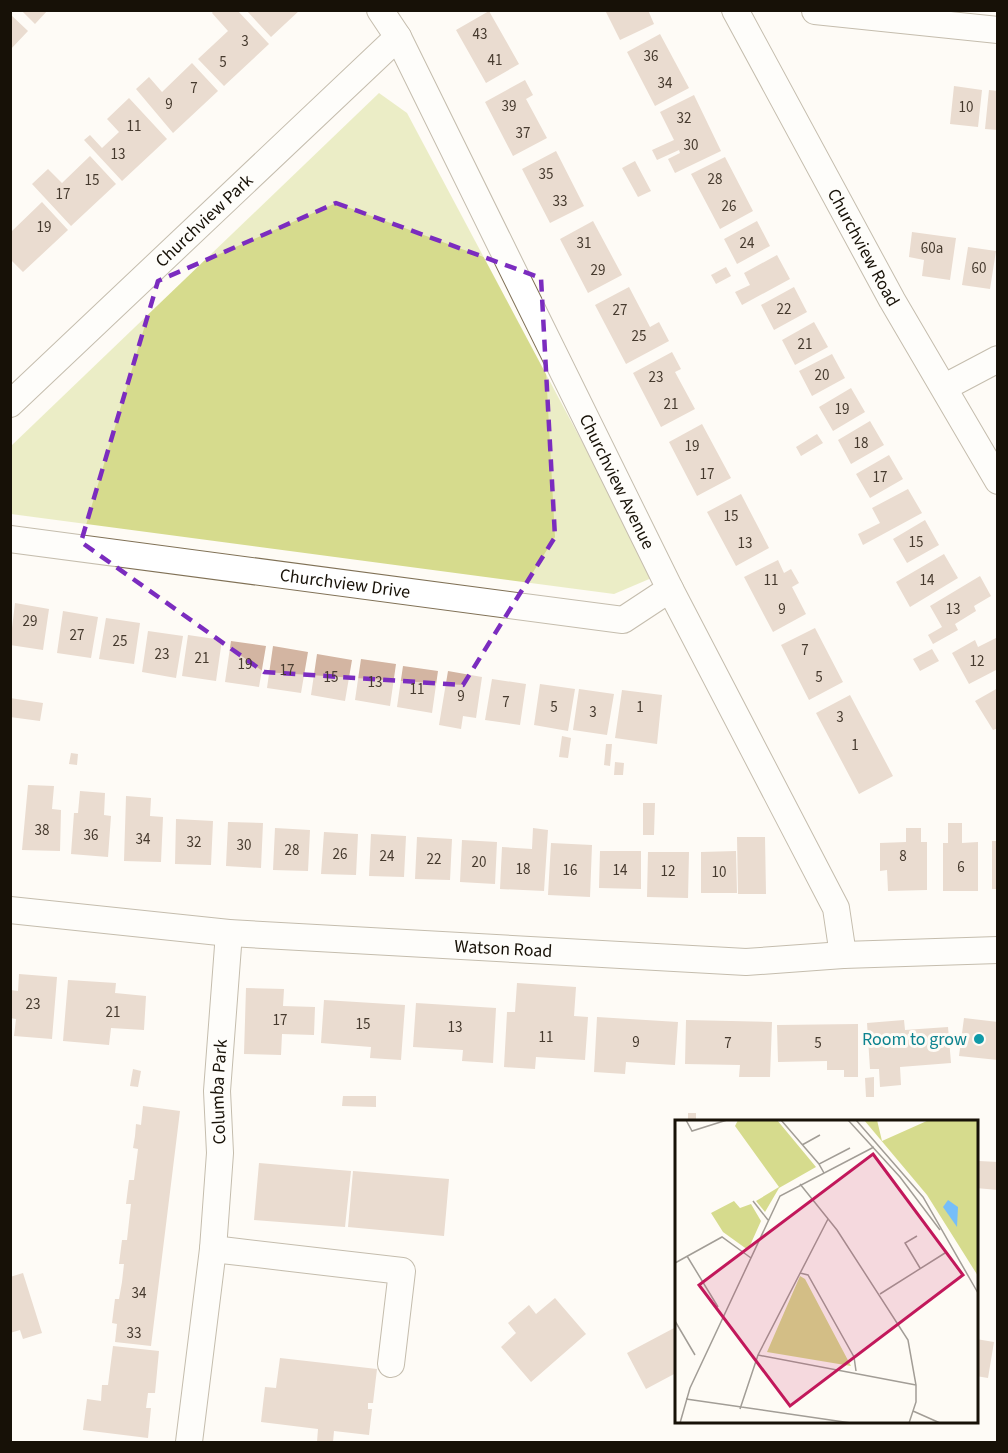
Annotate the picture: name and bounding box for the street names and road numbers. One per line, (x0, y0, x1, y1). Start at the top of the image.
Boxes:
street label: Churchview Park (150, 168, 258, 273)
street label: Churchview Road (821, 184, 906, 311)
street label: Churchview Avenue (573, 410, 661, 553)
street label: Churchview Drive (278, 562, 412, 604)
street label: Watson Road (454, 933, 553, 964)
street label: Columba Park (204, 1038, 233, 1145)

